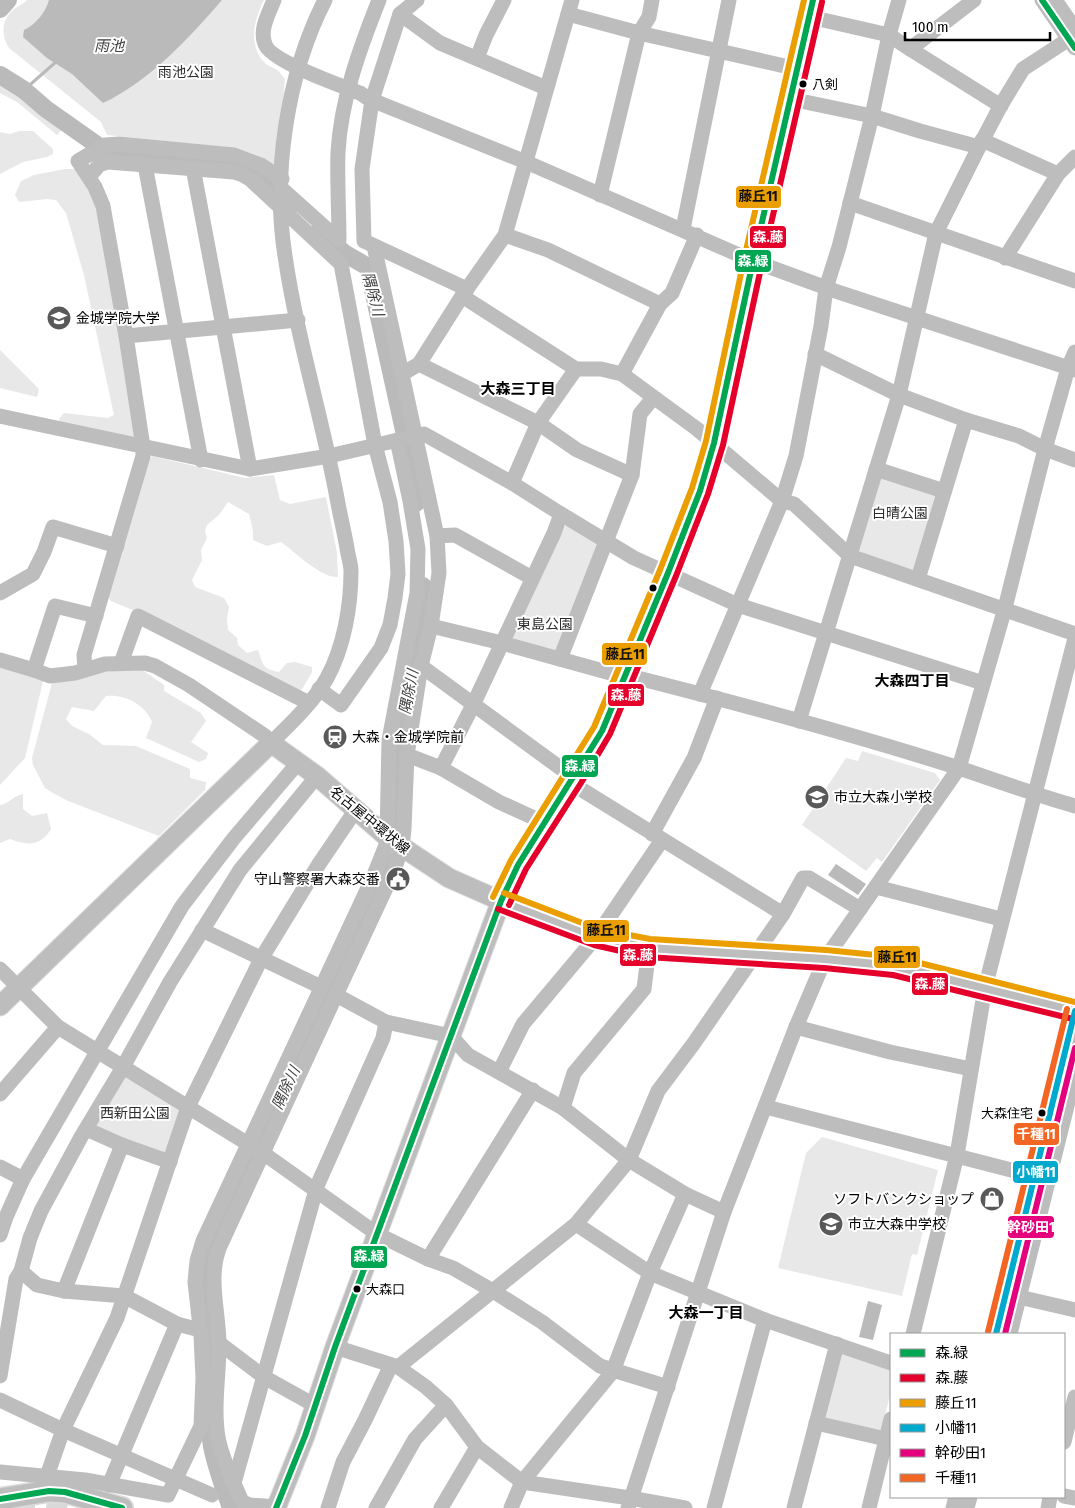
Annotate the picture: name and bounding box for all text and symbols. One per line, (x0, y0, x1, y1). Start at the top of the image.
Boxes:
scale bar (905, 10, 1050, 42)
text: 100 m (912, 18, 949, 36)
water label: 雨池 (94, 37, 126, 55)
park label: 雨池公園 (158, 64, 214, 81)
place label: 八剣 (812, 77, 838, 92)
marker: 八剣 (798, 79, 808, 89)
line badge: 藤丘11 (735, 185, 782, 209)
text: 藤丘11 (738, 188, 778, 205)
line badge: 森.藤 (749, 225, 787, 249)
text: 森.藤 (752, 229, 784, 246)
line badge: 森.緑 (734, 249, 772, 273)
text: 森.緑 (737, 253, 769, 270)
water label: 隅除川 (358, 270, 388, 320)
school or university icon: 金城学院大学 (46, 305, 72, 331)
place label: 金城学院大学 (76, 310, 160, 327)
district label: 大森三丁目 (480, 380, 556, 398)
park label: 白晴公園 (872, 505, 928, 522)
unlabelled marker (648, 583, 658, 593)
park label: 東島公園 (517, 616, 573, 633)
line badge: 藤丘11 (601, 642, 648, 666)
text: 藤丘11 (605, 646, 645, 663)
water label: 隅除川 (396, 666, 423, 716)
district label: 大森四丁目 (874, 672, 950, 690)
line badge: 森.藤 (607, 683, 645, 707)
text: 森.藤 (610, 687, 642, 704)
station icon: 大森・金城学院前 (322, 724, 348, 750)
place label: 大森・金城学院前 (352, 729, 464, 746)
line badge: 森.緑 (561, 754, 599, 778)
text: 森.緑 (564, 758, 596, 775)
street label: 名古屋中環状線 (326, 783, 413, 858)
school or university icon: 市立大森小学校 (804, 784, 830, 810)
place label: 市立大森小学校 (834, 789, 932, 806)
public building icon: 守山警察署大森交番 (385, 866, 411, 892)
place label: 守山警察署大森交番 (254, 871, 380, 888)
line badge: 藤丘11 (582, 919, 630, 943)
text: 藤丘11 (586, 922, 626, 939)
line badge: 森.藤 (619, 943, 657, 967)
line badge: 藤丘11 (873, 945, 921, 969)
text: 森.藤 (622, 947, 654, 964)
text: 藤丘11 (877, 949, 917, 966)
line badge: 森.藤 (911, 972, 949, 996)
text: 森.藤 (914, 976, 946, 993)
water label: 隅除川 (268, 1062, 305, 1112)
park label: 西新田公園 (100, 1105, 170, 1122)
place label: 大森住宅 (981, 1106, 1033, 1121)
marker: 大森住宅 (1037, 1108, 1047, 1118)
line badge: 千種11 (1013, 1122, 1060, 1146)
text: 千種11 (1016, 1126, 1056, 1143)
line badge: 小幡11 (1012, 1160, 1059, 1184)
text: 小幡11 (1016, 1164, 1056, 1181)
shop icon: ソフトバンクショップ (979, 1186, 1005, 1212)
place label: ソフトバンクショップ (833, 1191, 974, 1208)
school or university icon: 市立大森中学校 (818, 1211, 844, 1237)
line badge: 幹砂田1 (1007, 1215, 1055, 1239)
place label: 市立大森中学校 (848, 1216, 946, 1233)
text: 幹砂田1 (1007, 1219, 1055, 1236)
line badge: 森.緑 (350, 1245, 388, 1269)
text: 森.緑 (353, 1248, 385, 1265)
place label: 大森口 (366, 1282, 405, 1297)
marker: 大森口 (352, 1284, 362, 1294)
district label: 大森一丁目 (668, 1304, 744, 1322)
legend (890, 1333, 1065, 1498)
text: 森.緑 (935, 1344, 968, 1362)
text: 森.藤 (935, 1369, 968, 1387)
text: 藤丘11 (935, 1394, 977, 1412)
text: 小幡11 (935, 1419, 977, 1437)
text: 幹砂田1 (935, 1444, 986, 1462)
text: 千種11 (935, 1469, 977, 1487)

